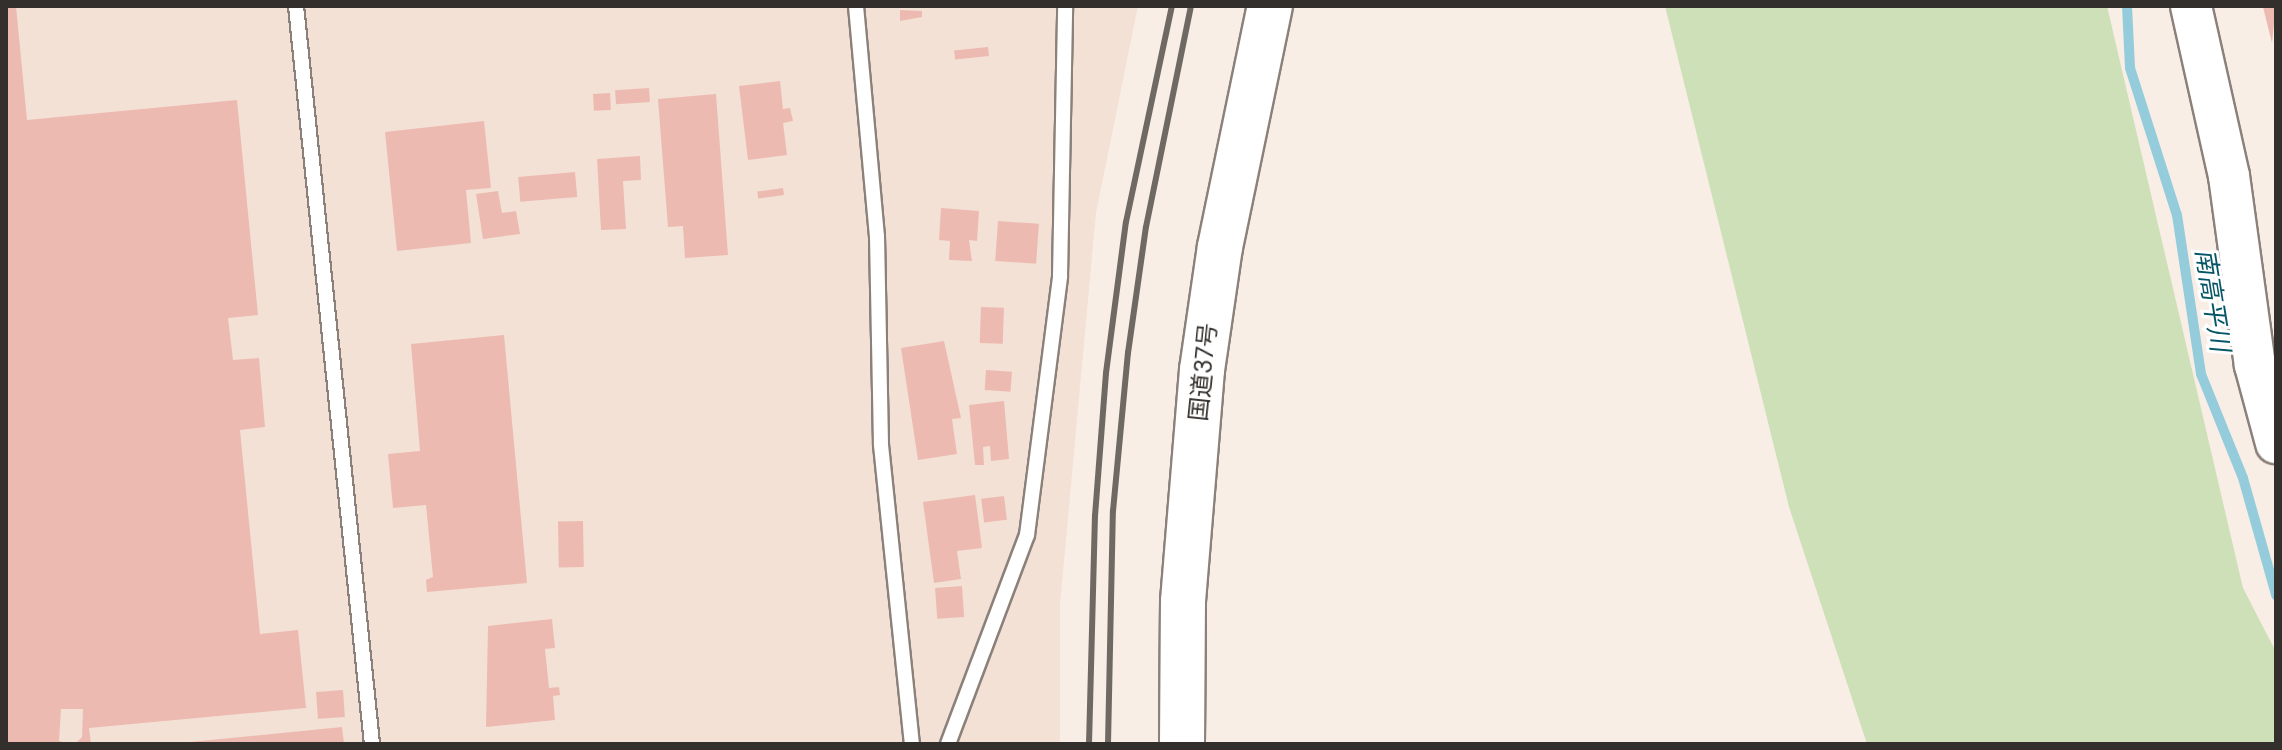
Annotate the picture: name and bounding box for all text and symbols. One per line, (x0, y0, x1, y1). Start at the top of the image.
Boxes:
water label: 南高平川 (2188, 246, 2236, 354)
street label: 国道37号 (1184, 321, 1222, 423)

